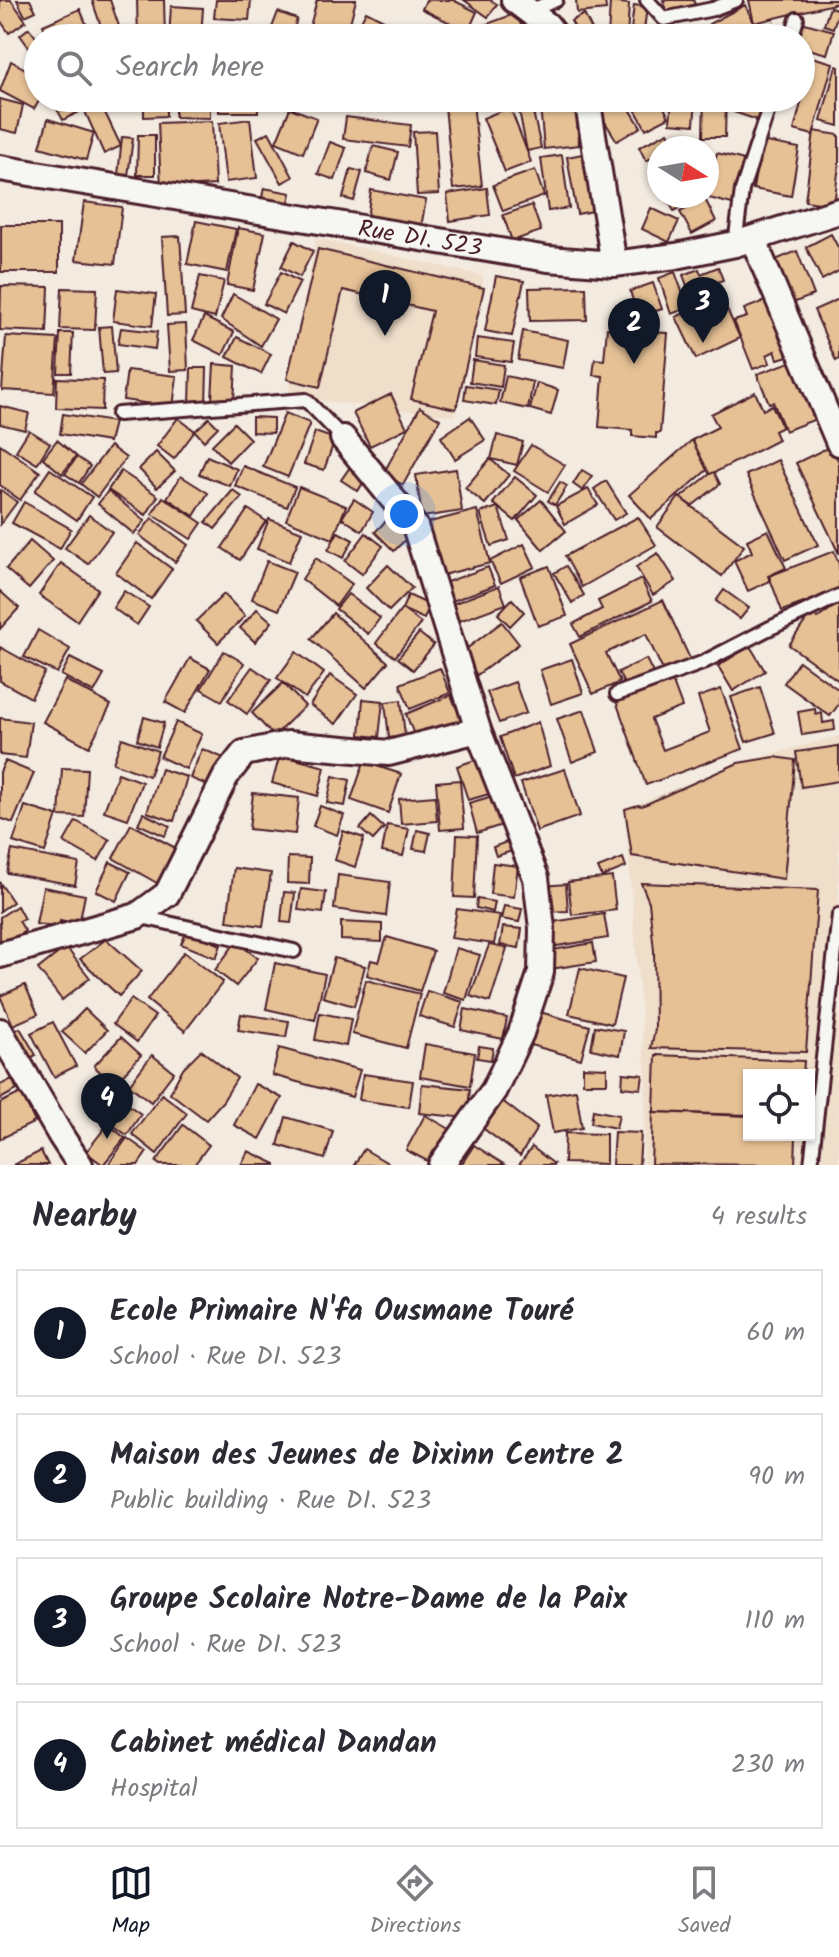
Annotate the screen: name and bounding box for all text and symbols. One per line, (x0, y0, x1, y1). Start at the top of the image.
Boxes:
search box (24, 24, 815, 112)
text: Search here (116, 44, 264, 92)
icon: search (52, 46, 96, 90)
north arrow (647, 136, 719, 208)
street label: Rue DI. 523 (355, 210, 485, 269)
pin: 1 (359, 270, 411, 336)
pin: 3 (677, 277, 729, 343)
pin: 2 (608, 298, 660, 364)
your location (384, 494, 424, 534)
map controls (743, 1069, 815, 1141)
button: locate (743, 1069, 815, 1141)
pin: 4 (81, 1073, 133, 1139)
text: Nearby (32, 1190, 137, 1244)
text: 4 results (711, 1196, 807, 1238)
text: Ecole Primaire N'fa Ousmane Touré (110, 1288, 573, 1336)
text: 1 (56, 1312, 64, 1354)
text: 60 m (746, 1312, 805, 1354)
text: School · Rue DI. 523 (110, 1336, 341, 1378)
text: Maison des Jeunes de Dixinn Centre 2 (110, 1432, 623, 1480)
text: 2 (52, 1456, 68, 1498)
text: 90 m (748, 1456, 805, 1498)
text: Public building · Rue DI. 523 (110, 1480, 431, 1522)
text: Groupe Scolaire Notre-Dame de la Paix (110, 1576, 627, 1624)
text: 3 (53, 1600, 67, 1642)
text: 110 m (745, 1600, 805, 1642)
text: School · Rue DI. 523 (110, 1624, 341, 1666)
text: Cabinet médical Dandan (110, 1720, 437, 1768)
text: 4 (53, 1744, 67, 1786)
text: 230 m (731, 1744, 805, 1786)
text: Hospital (110, 1768, 198, 1810)
tab: Map (109, 1861, 153, 1944)
tab: Directions (370, 1861, 461, 1944)
tab: Saved (678, 1861, 730, 1944)

